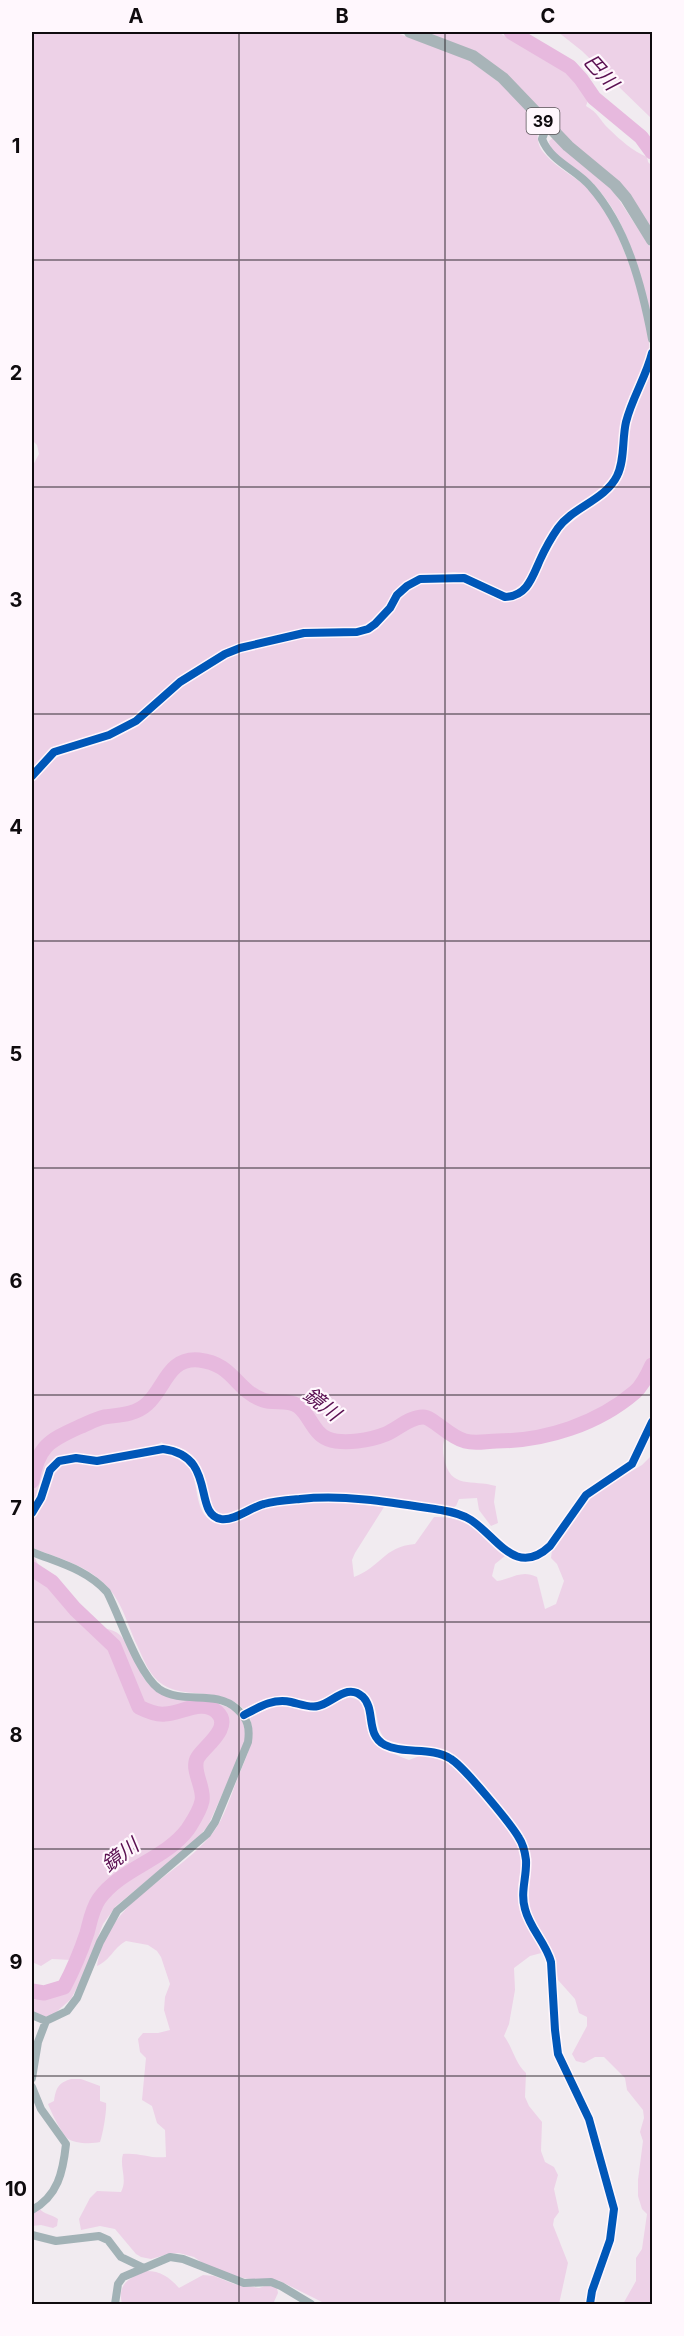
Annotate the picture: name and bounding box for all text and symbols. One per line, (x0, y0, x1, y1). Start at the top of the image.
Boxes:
text: A (129, 4, 144, 28)
text: B (335, 4, 349, 28)
text: C (541, 4, 555, 28)
water label: 巴川 (579, 49, 625, 96)
road number: 39 (526, 108, 560, 134)
text: 1 (12, 134, 20, 158)
text: 2 (10, 361, 22, 385)
text: 3 (10, 588, 22, 612)
text: 4 (9, 815, 23, 839)
text: 5 (10, 1042, 22, 1066)
text: 6 (10, 1269, 23, 1293)
water label: 鏡川 (299, 1382, 347, 1427)
text: 7 (10, 1496, 22, 1520)
text: 8 (9, 1723, 23, 1747)
water label: 鏡川 (97, 1832, 145, 1877)
text: 9 (10, 1950, 23, 1974)
text: 10 (5, 2177, 27, 2201)

